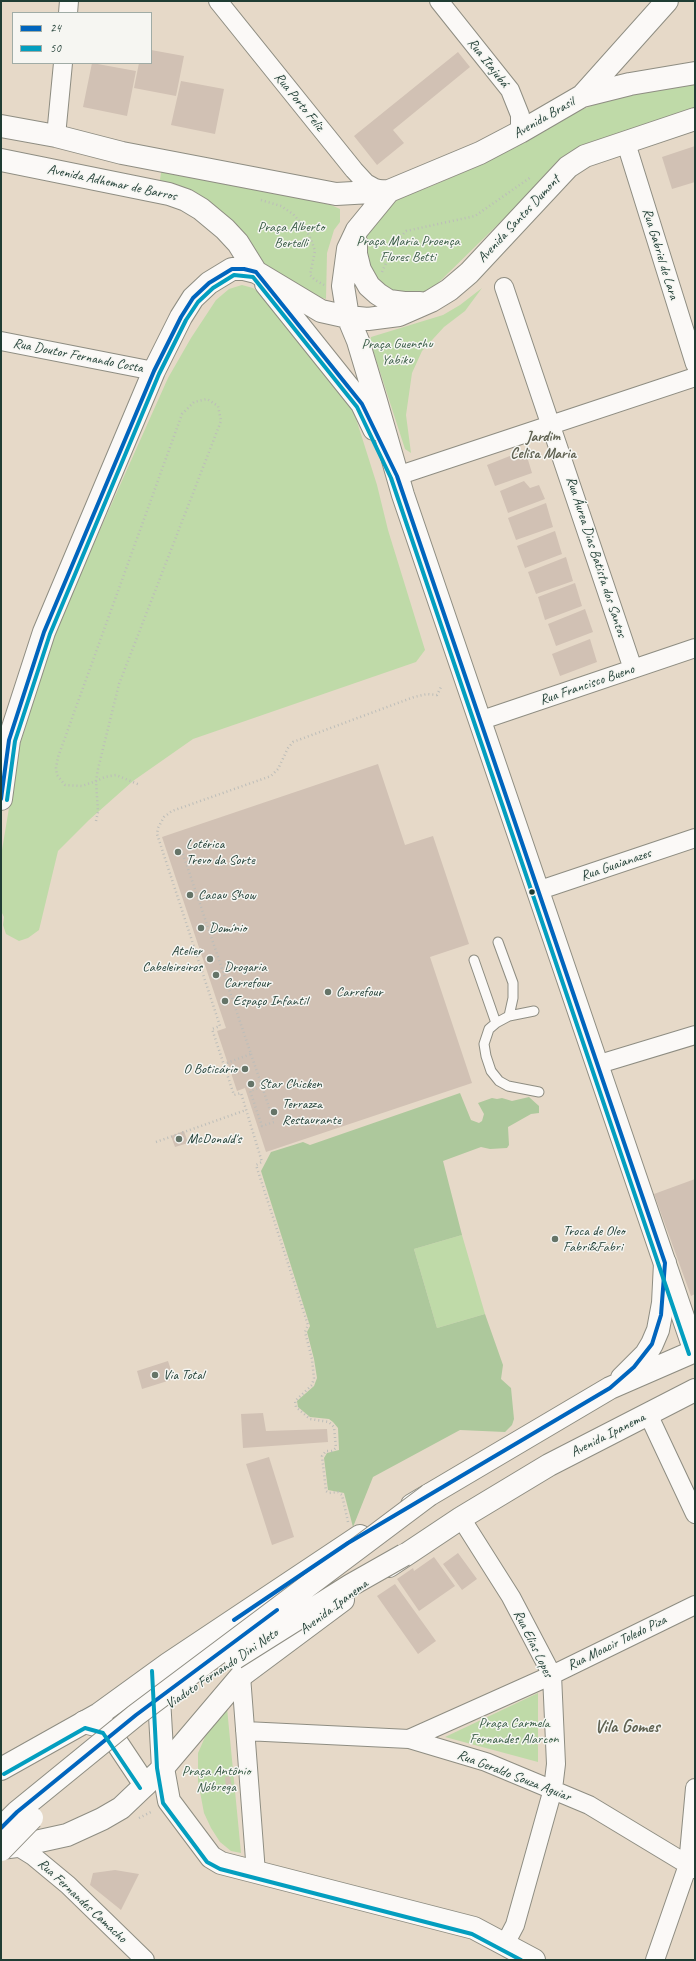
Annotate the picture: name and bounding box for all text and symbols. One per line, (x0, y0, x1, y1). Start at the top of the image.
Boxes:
legend (12, 12, 152, 64)
text: 24 (50, 20, 61, 36)
street label: Rua Itajubá (464, 35, 512, 91)
text: 50 (50, 40, 61, 56)
street label: Rua Porto Feliz (270, 69, 328, 135)
street label: Avenida Brasil (510, 94, 578, 142)
street label: Avenida Adhemar de Barros (46, 161, 178, 205)
street label: Avenida Santos Dumont (474, 172, 564, 266)
street label: Rua Gabriel de Lara (638, 206, 682, 302)
park label: Praça Alberto Bertelli (258, 219, 324, 252)
park label: Praça Maria Proença Flores Betti (356, 233, 460, 266)
street label: Rua Doutor Fernando Costa (12, 335, 144, 377)
park label: Praça Guenshu Yabiku (361, 336, 433, 368)
district label: Jardim Celisa Maria (510, 428, 576, 463)
street label: Rua Áurea Dias Batista dos Santos (562, 474, 630, 640)
street label: Rua Francisco Bueno (537, 661, 637, 709)
place label: Lotérica Trevo da Sorte (186, 836, 255, 868)
street label: Rua Guaianazes (579, 845, 653, 885)
marker: Lotérica Trevo da Sorte (173, 847, 183, 857)
place label: Cacau Show (198, 887, 256, 903)
unlabelled marker (527, 887, 537, 897)
marker: Cacau Show (185, 890, 195, 900)
place label: Domínio (209, 920, 246, 936)
marker: Domínio (196, 923, 206, 933)
place label: Atelier Cabeleireiros (142, 943, 202, 976)
marker: Atelier Cabeleireiros (205, 954, 215, 964)
place label: Drogaria Carrefour (224, 959, 271, 992)
marker: Drogaria Carrefour (211, 970, 221, 980)
place label: Carrefour (336, 984, 383, 1000)
marker: Carrefour (323, 987, 333, 997)
place label: Espaço Infantil (233, 993, 308, 1009)
marker: Espaço Infantil (220, 996, 230, 1006)
place label: O Boticário (183, 1061, 237, 1077)
marker: O Boticário (240, 1064, 250, 1074)
place label: Star Chicken (259, 1076, 322, 1092)
marker: Star Chicken (246, 1079, 256, 1089)
place label: Terrazza Restaurante (282, 1096, 341, 1128)
marker: Terrazza Restaurante (269, 1107, 279, 1117)
place label: McDonald's (187, 1131, 241, 1147)
marker: McDonald's (174, 1134, 184, 1144)
place label: Troca de Oleo Fabri&Fabri (563, 1223, 625, 1256)
marker: Troca de Oleo Fabri&Fabri (550, 1234, 560, 1244)
place label: Via Total (163, 1367, 204, 1383)
marker: Via Total (150, 1370, 160, 1380)
street label: Avenida Ipanema (568, 1409, 648, 1461)
street label: Avenida Ipanema (296, 1576, 372, 1638)
street label: Rua Elias Lopes (509, 1608, 557, 1680)
street label: Rua Moacir Toledo Piza (565, 1612, 669, 1674)
street label: Viaduto Fernando Dini Neto (162, 1625, 282, 1713)
park label: Praça Carmela Fernandes Alarcon (469, 1715, 559, 1748)
district label: Vila Gomes (594, 1716, 660, 1738)
street label: Rua Geraldo Souza Aguiar (455, 1747, 573, 1805)
park label: Praça Antônio Nóbrega (182, 1763, 250, 1796)
street label: Rua Fernandes Camacho (34, 1855, 130, 1947)

